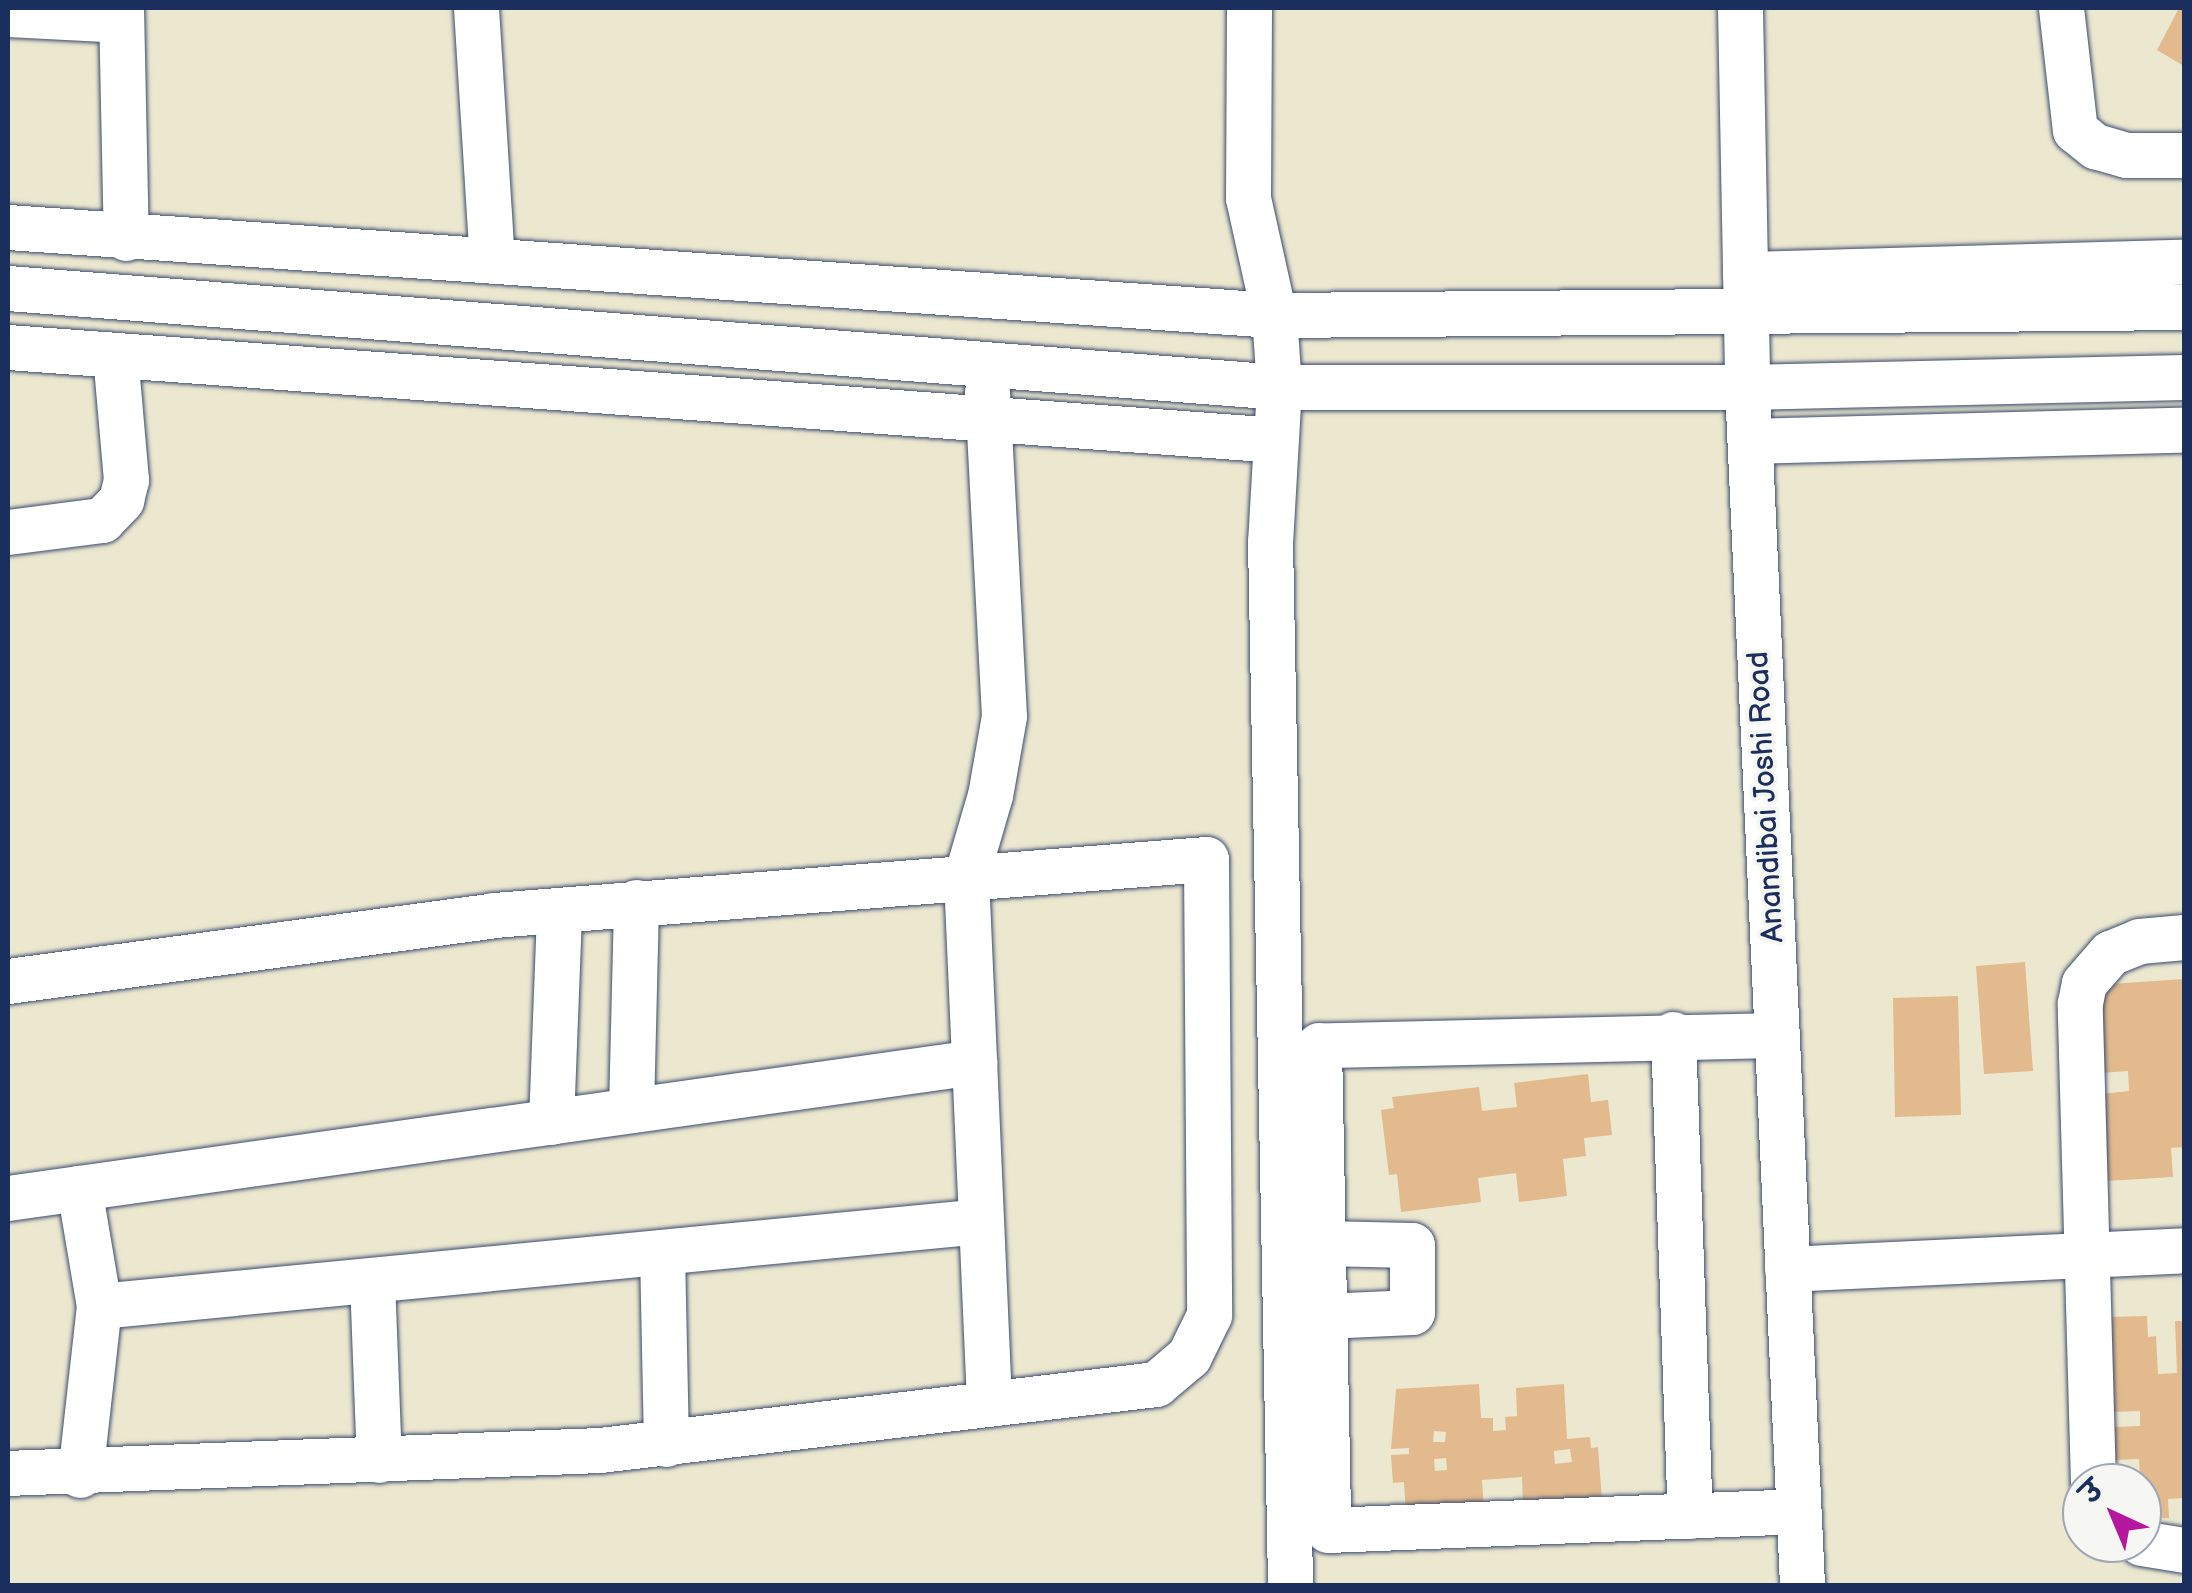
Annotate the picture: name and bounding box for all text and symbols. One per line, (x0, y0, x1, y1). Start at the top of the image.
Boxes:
street label: Anandibai Joshi Road (1740, 649, 1792, 945)
north arrow (2062, 1463, 2162, 1563)
text: उ (2074, 1474, 2110, 1511)

